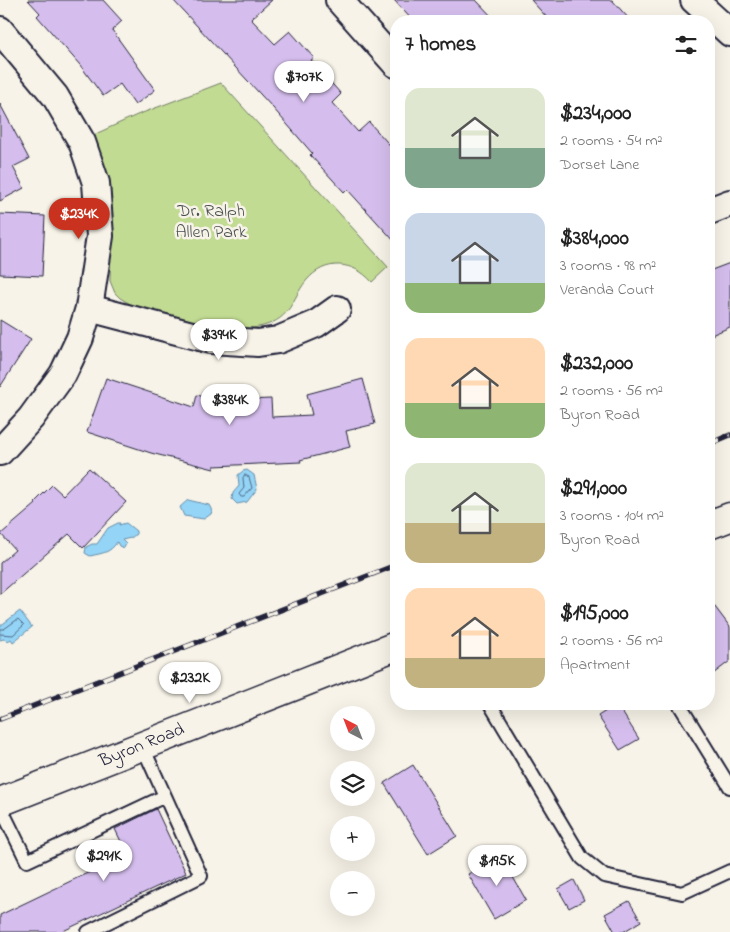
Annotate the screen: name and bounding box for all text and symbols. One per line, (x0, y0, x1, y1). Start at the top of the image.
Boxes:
text: 7 homes (405, 30, 476, 60)
icon: filters (672, 31, 700, 59)
pin: $707K (269, 61, 339, 103)
text: $707K (285, 65, 323, 89)
text: $234,000 (560, 99, 631, 129)
icon: home (445, 108, 505, 168)
text: 2 rooms · 54 m² (560, 129, 662, 153)
text: Dorset Lane (560, 153, 639, 177)
pin: $234K (44, 198, 114, 240)
park label: Dr. Ralph Allen Park (175, 199, 247, 246)
text: $234K (60, 202, 98, 226)
text: $384,000 (560, 224, 629, 254)
icon: home (445, 233, 505, 293)
text: 3 rooms · 98 m² (560, 254, 656, 278)
text: Veranda Court (560, 278, 654, 302)
pin: $394K (184, 318, 254, 361)
text: $394K (201, 323, 237, 347)
text: $232,000 (560, 349, 633, 379)
icon: home (445, 358, 505, 418)
text: 2 rooms · 56 m² (560, 379, 663, 403)
pin: $384K (195, 384, 265, 426)
text: $384K (212, 388, 248, 412)
text: Byron Road (560, 403, 640, 427)
text: $291,000 (560, 474, 627, 504)
icon: home (445, 483, 505, 543)
text: 3 rooms · 104 m² (560, 504, 664, 528)
text: Byron Road (560, 528, 640, 552)
text: $195,000 (560, 599, 629, 629)
icon: home (445, 608, 505, 668)
text: 2 rooms · 56 m² (560, 629, 663, 653)
text: Apartment (560, 653, 630, 677)
pin: $232K (155, 662, 225, 704)
text: $232K (170, 666, 210, 690)
north arrow (330, 706, 375, 751)
map controls (330, 706, 375, 916)
street label: Byron Road (95, 717, 188, 775)
button: layers (330, 761, 375, 806)
button: + (330, 816, 375, 861)
pin: $291K (69, 840, 139, 882)
text: $291K (86, 844, 122, 868)
pin: $195K (462, 844, 532, 887)
text: $195K (479, 849, 515, 873)
button: − (330, 871, 375, 916)

